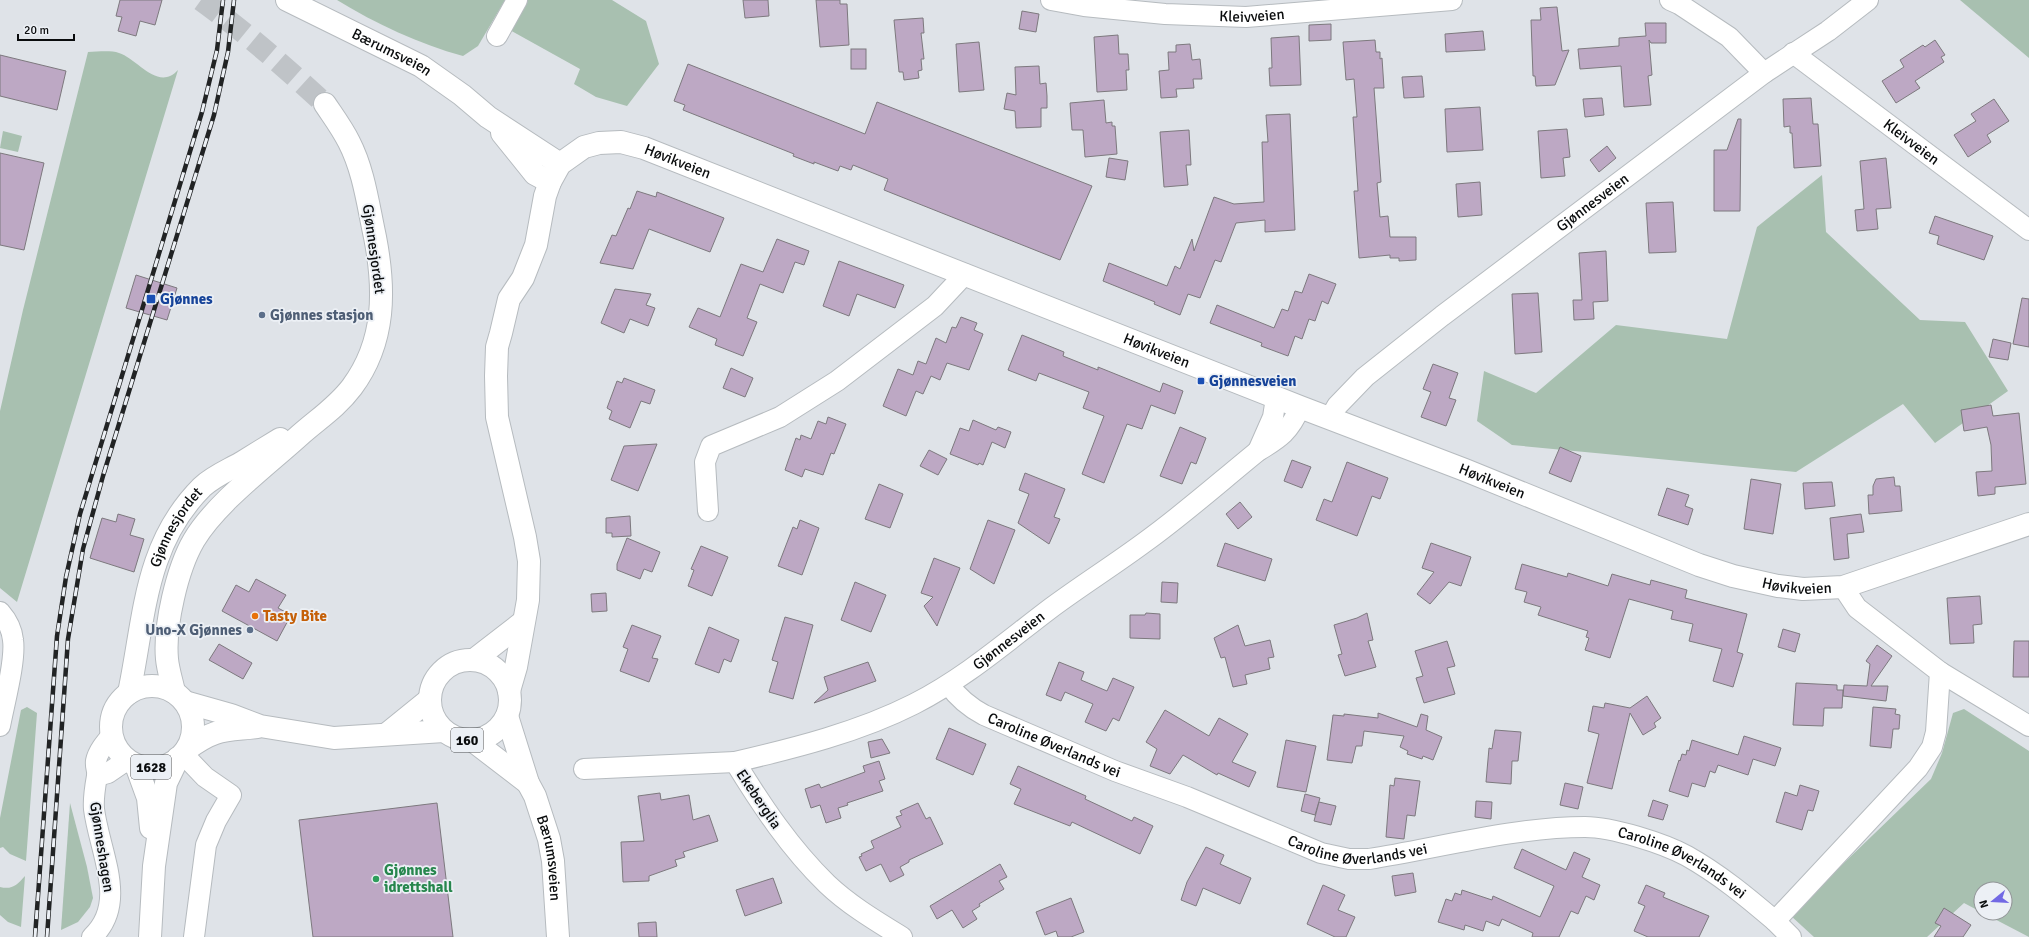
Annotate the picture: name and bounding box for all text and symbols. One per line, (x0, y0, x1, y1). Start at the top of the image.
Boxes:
street label: Kleivveien (1219, 5, 1285, 26)
scale bar (18, 16, 74, 42)
text: 20 m (24, 23, 49, 38)
street label: Bærumsveien (349, 24, 435, 80)
street label: Kleivveien (1880, 115, 1943, 169)
street label: Høvikveien (642, 140, 713, 182)
street label: Gjønnesveien (1553, 169, 1632, 236)
street label: Gjønnesjordet (359, 203, 389, 295)
place label: Gjønnes (160, 290, 213, 308)
marker: Gjønnes (145, 293, 157, 305)
place label: Gjønnes stasjon (270, 306, 373, 324)
marker: Gjønnes stasjon (257, 310, 267, 320)
street label: Høvikveien (1121, 329, 1192, 372)
place label: Gjønnesveien (1209, 372, 1296, 390)
marker: Gjønnesveien (1196, 376, 1206, 386)
street label: Høvikveien (1456, 460, 1528, 502)
street label: Gjønnesjordet (146, 483, 206, 570)
street label: Høvikveien (1760, 574, 1832, 598)
place label: Tasty Bite (263, 607, 327, 625)
street label: Gjønnesveien (969, 607, 1048, 674)
marker: Tasty Bite (250, 611, 260, 621)
place label: Uno-X Gjønnes (145, 621, 242, 639)
marker: Uno-X Gjønnes (245, 625, 255, 635)
street label: Caroline Øverlands vei (985, 709, 1123, 781)
road number: 160 (451, 728, 483, 752)
road number: 1628 (131, 755, 171, 779)
street label: Ekeberglia (733, 766, 785, 832)
street label: Gjønneshagen (86, 800, 118, 894)
street label: Bærumsveien (533, 813, 565, 901)
street label: Caroline Øverlands vei (1616, 823, 1750, 902)
street label: Caroline Øverlands vei (1285, 831, 1429, 868)
place label: Gjønnes idrettshall (384, 861, 453, 896)
marker: Gjønnes idrettshall (371, 874, 381, 884)
north arrow (1973, 881, 2013, 921)
text: N (1977, 898, 1991, 910)

